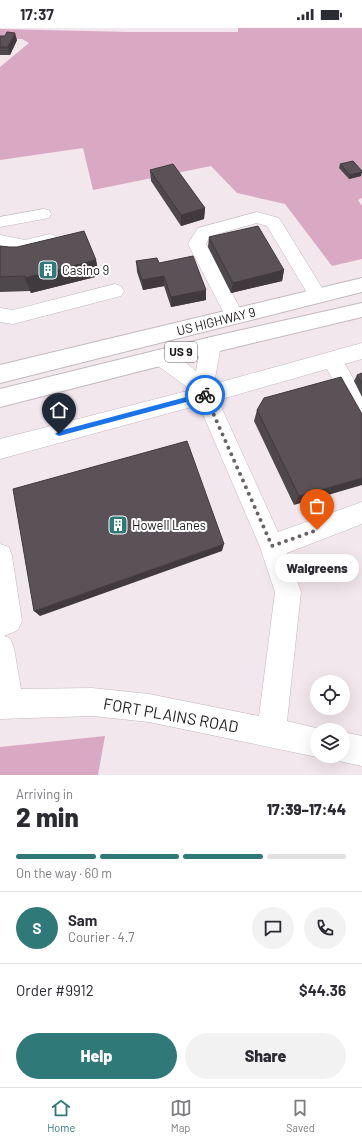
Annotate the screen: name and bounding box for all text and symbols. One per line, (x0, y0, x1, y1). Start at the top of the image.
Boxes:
text: 17:37 (20, 5, 54, 23)
building icon: Casino 9 (37, 259, 59, 281)
place label: Casino 9 (62, 262, 109, 278)
street label: US HIGHWAY 9 (175, 303, 257, 339)
road number: US 9 (165, 342, 197, 362)
courier (185, 375, 225, 415)
icon: bike (194, 384, 216, 406)
pin (42, 393, 76, 434)
icon: home (48, 399, 70, 421)
pin (300, 489, 334, 530)
icon: bag (306, 495, 328, 517)
building icon: Howell Lanes (107, 514, 129, 536)
place label: Howell Lanes (132, 517, 206, 533)
callout: Walgreens (275, 554, 359, 582)
text: Walgreens (286, 560, 348, 576)
map controls (310, 675, 350, 763)
button: locate (310, 675, 350, 715)
street label: FORT PLAINS ROAD (102, 693, 240, 736)
button: layers (310, 723, 350, 763)
text: Arriving in (16, 786, 73, 802)
text: 17:39–17:44 (267, 800, 346, 818)
text: 2 min (16, 801, 79, 832)
text: On the way · 60 m (16, 865, 112, 881)
button: chat (252, 907, 294, 949)
button: phone (304, 907, 346, 949)
text: Sam (68, 911, 97, 929)
text: S (33, 919, 41, 937)
text: Courier · 4.7 (68, 929, 135, 945)
text: Order #9912 (16, 981, 94, 999)
text: $44.36 (299, 981, 346, 999)
button: Help (16, 1033, 177, 1079)
button: Share (185, 1033, 346, 1079)
tab: Home (47, 1097, 75, 1134)
tab: Map (170, 1097, 192, 1134)
tab: Saved (286, 1097, 315, 1134)

